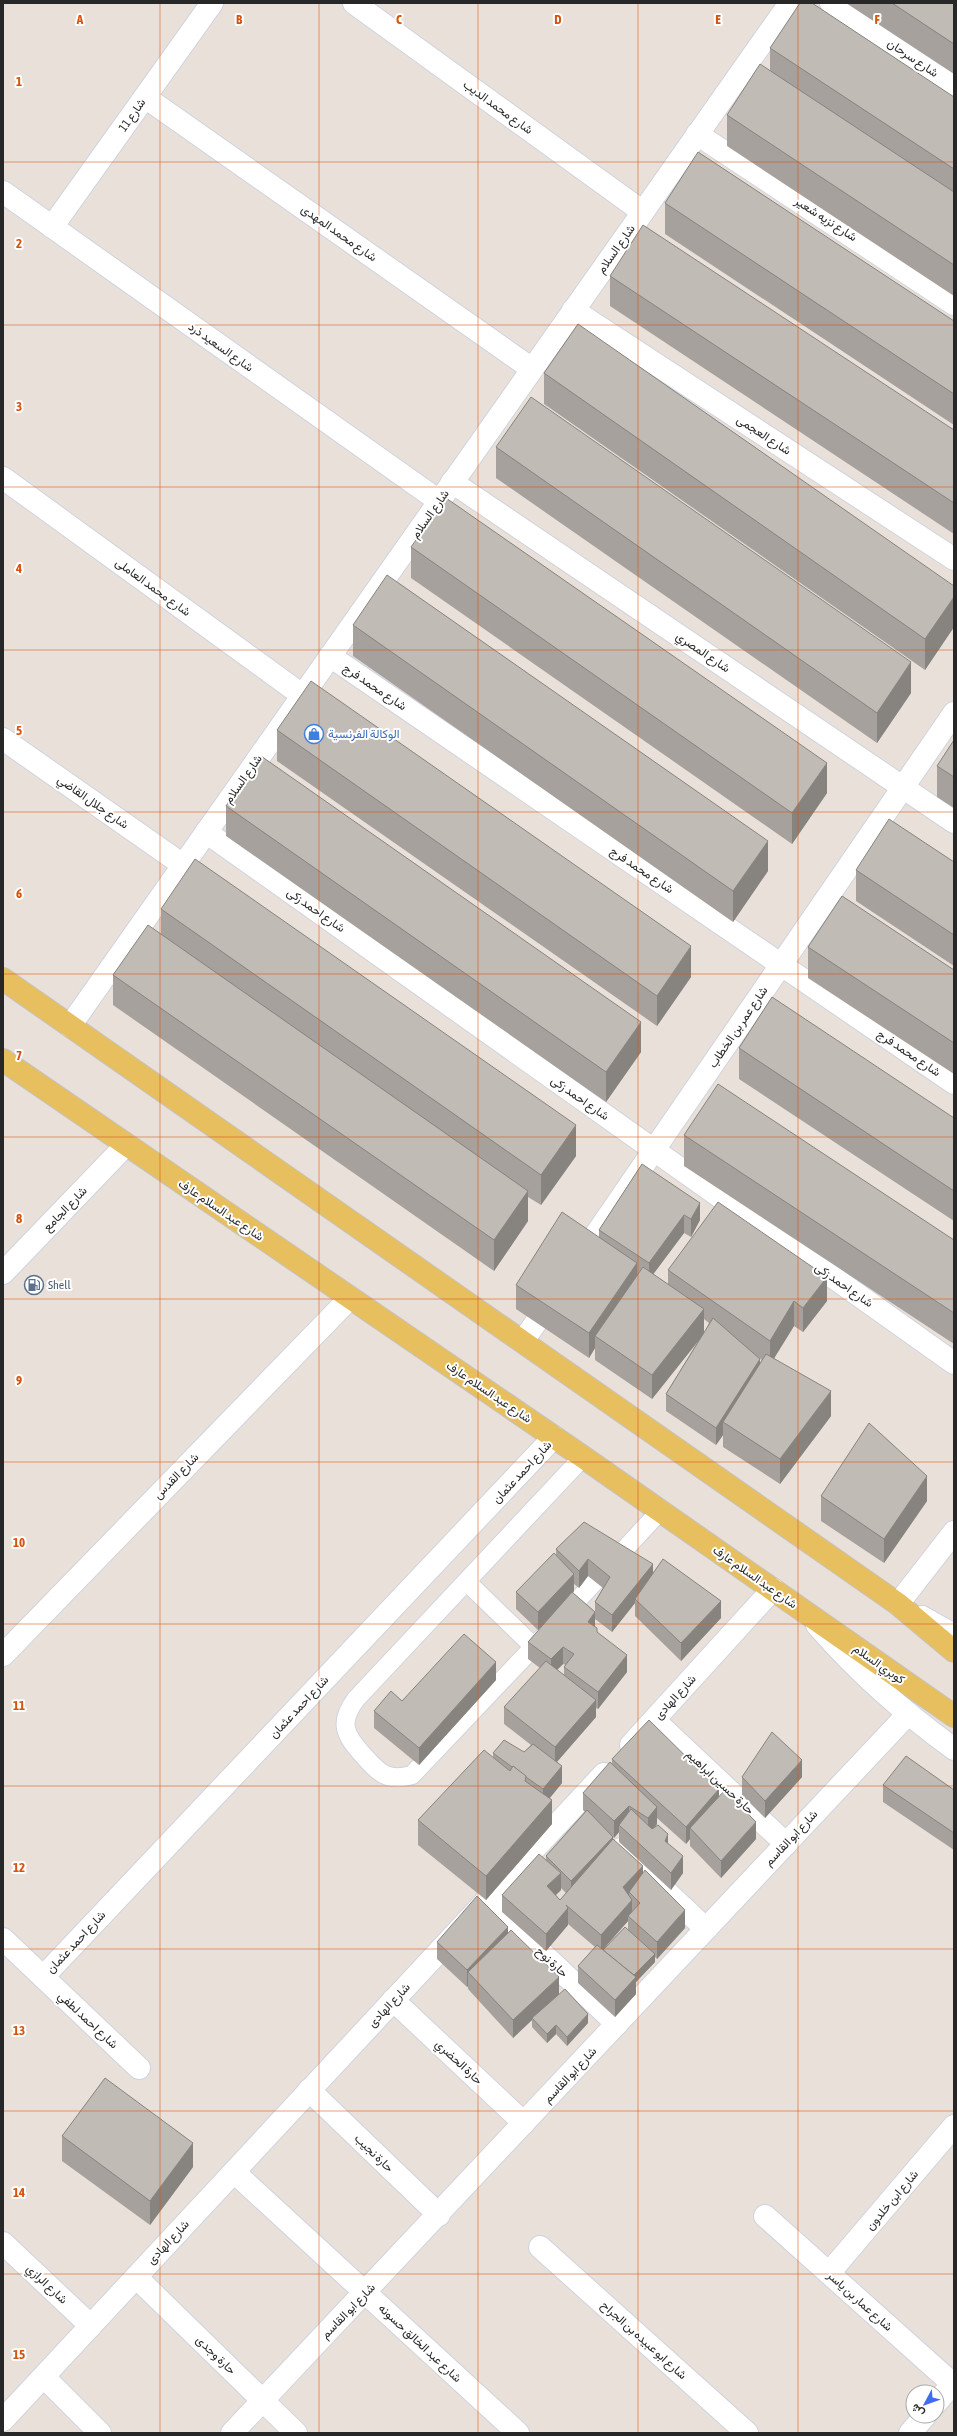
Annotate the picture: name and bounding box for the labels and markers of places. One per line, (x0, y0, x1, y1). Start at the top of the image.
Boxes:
shop icon: الوكالة الفرنسية (303, 723, 325, 745)
place label: الوكالة الفرنسية (328, 727, 400, 742)
fuel station icon: Shell (23, 1274, 45, 1296)
place label: Shell (48, 1278, 71, 1292)

